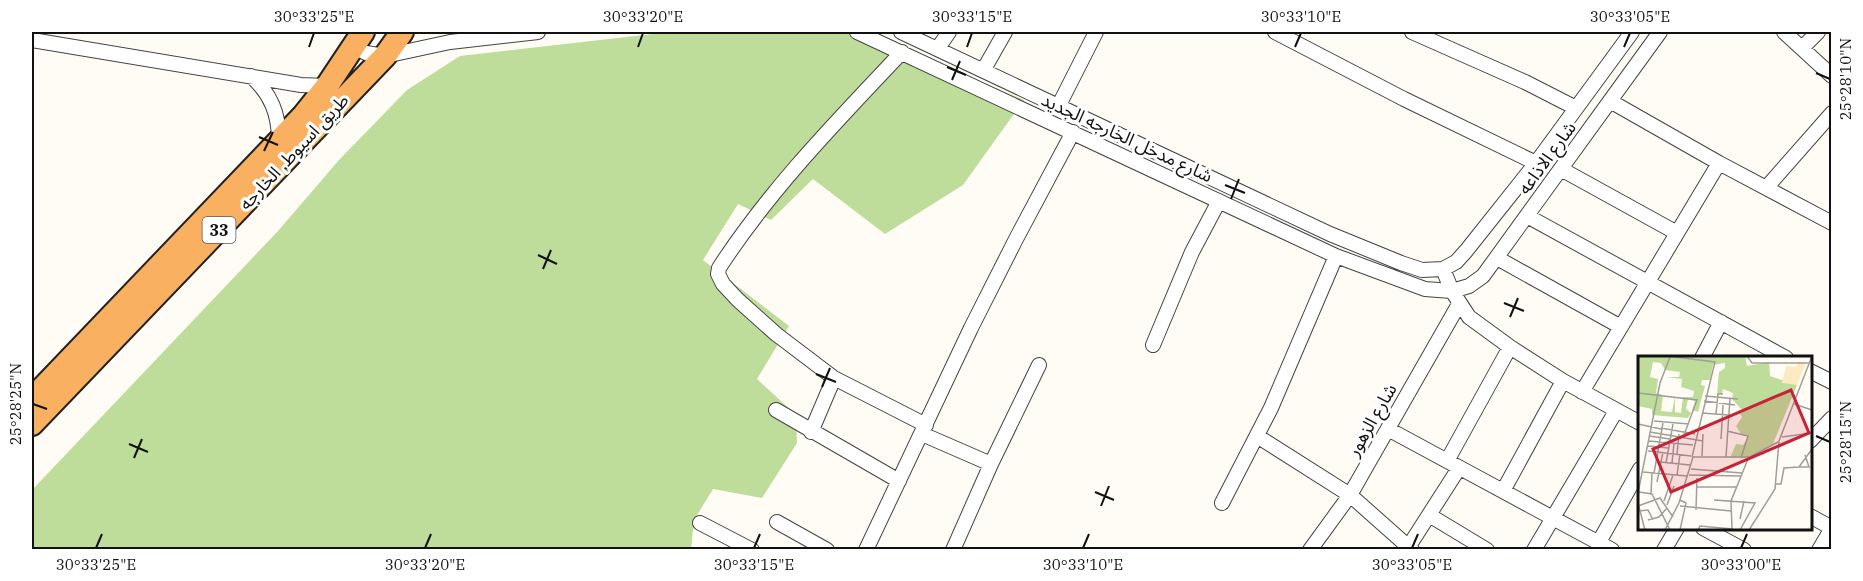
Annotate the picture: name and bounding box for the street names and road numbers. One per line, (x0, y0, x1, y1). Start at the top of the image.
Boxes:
street label: شارع مدخل الخارجه الجديد (1037, 88, 1216, 190)
street label: طريق اسيوط, الخارجه (234, 89, 353, 215)
street label: شارع الاذاعه (1512, 117, 1583, 200)
road number: 33 (202, 217, 236, 243)
street label: شارع الزهور (1341, 379, 1404, 463)

